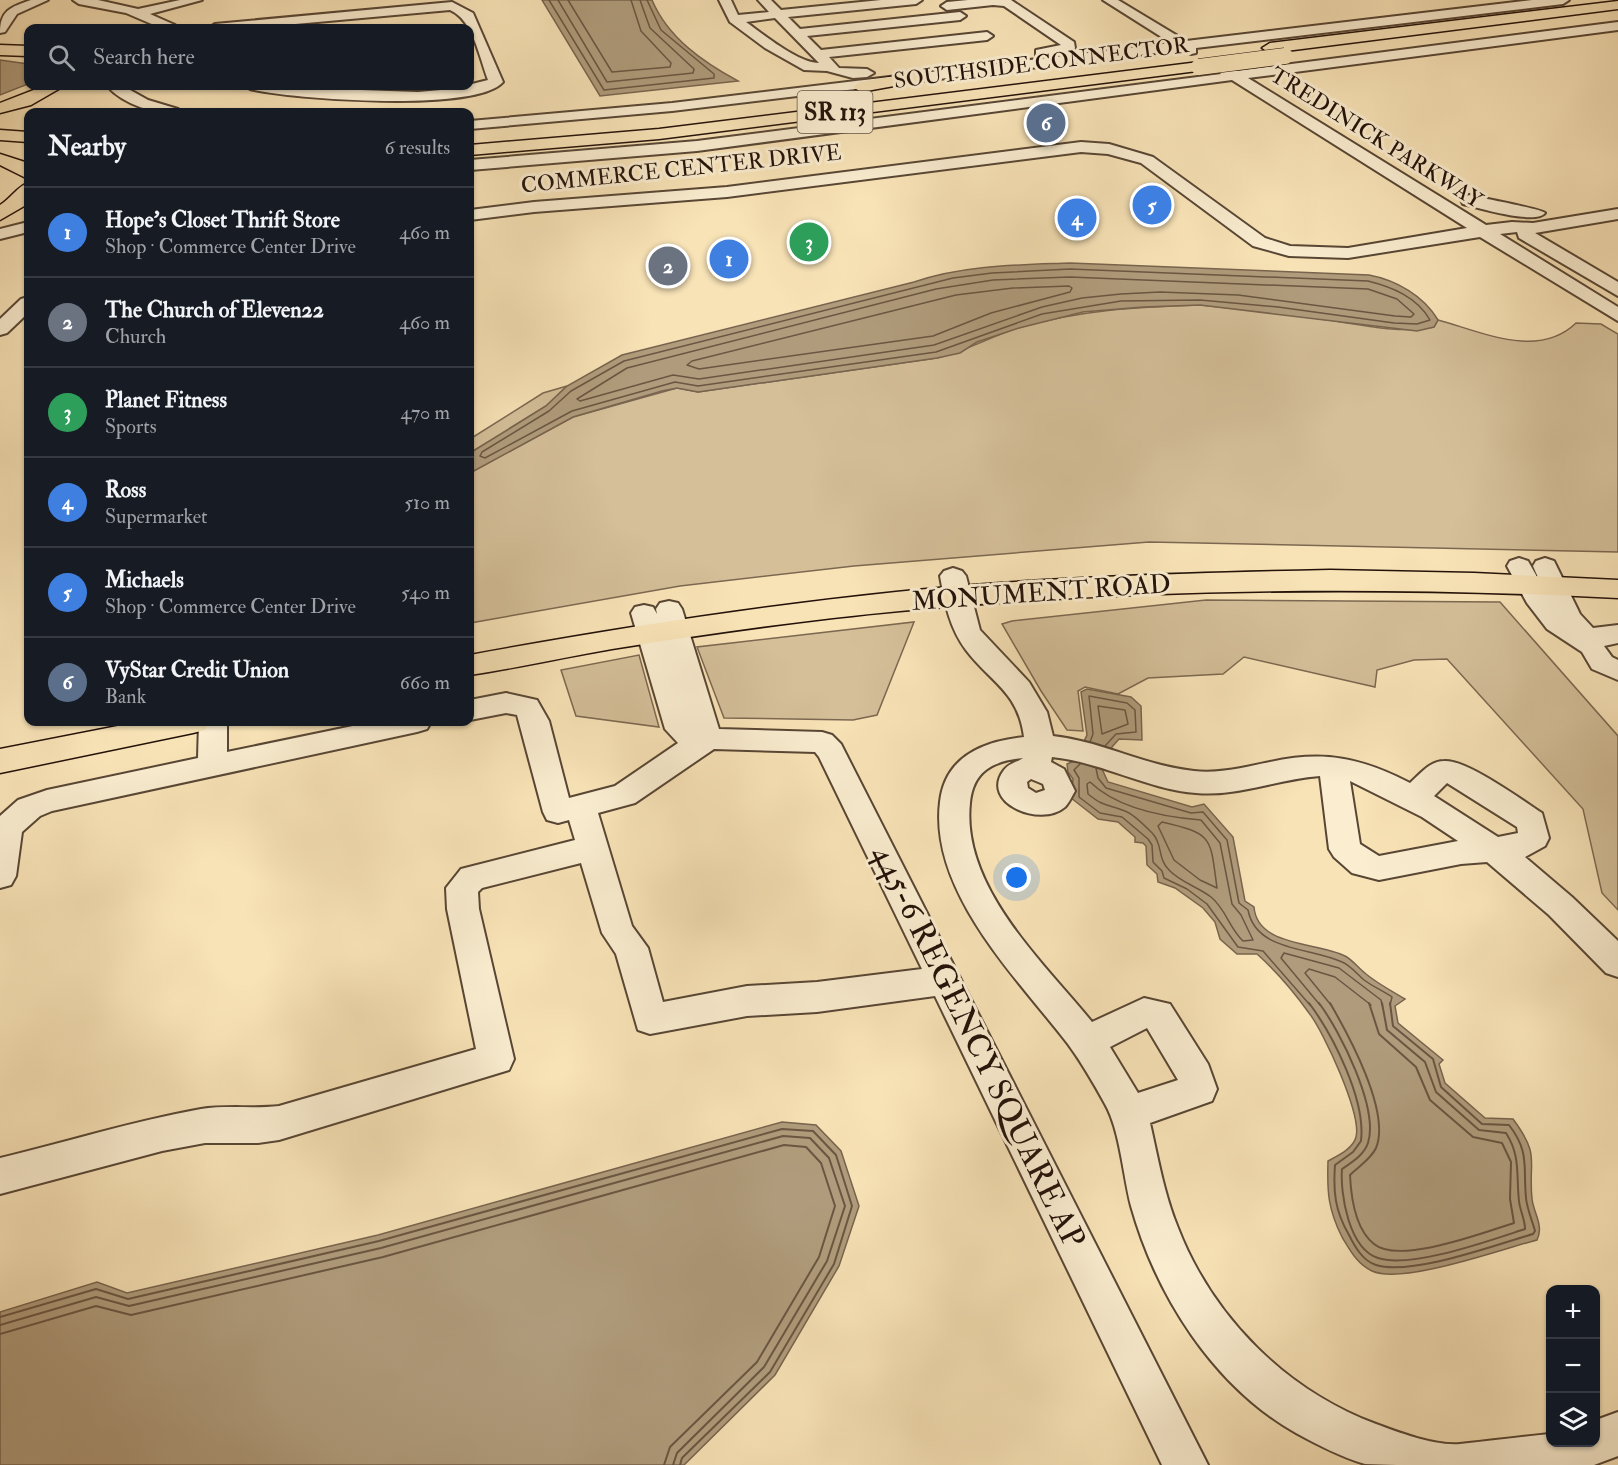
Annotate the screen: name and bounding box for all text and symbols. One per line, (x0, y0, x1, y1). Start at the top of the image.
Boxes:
search box (24, 24, 474, 90)
street label: SOUTHSIDE CONNECTOR (892, 31, 1191, 95)
icon: search (45, 41, 78, 74)
text: Search here (93, 43, 195, 71)
street label: TREDINICK PARKWAY (1265, 61, 1489, 215)
road number: SR 113 (798, 91, 872, 133)
pin: 6 (1026, 100, 1066, 146)
text: Nearby (48, 131, 126, 163)
text: 6 results (384, 135, 450, 160)
street label: COMMERCE CENTER DRIVE (519, 138, 843, 200)
pin: 5 (1132, 182, 1172, 228)
pin: 4 (1058, 196, 1096, 240)
text: Hope's Closet Thrift Store (105, 206, 340, 234)
text: 1 (64, 220, 71, 245)
text: 460 m (399, 220, 450, 245)
pin: 3 (790, 220, 828, 264)
text: Shop · Commerce Center Drive (105, 234, 356, 259)
pin: 1 (710, 236, 748, 282)
pin: 2 (648, 244, 688, 288)
text: The Church of Eleven22 (105, 296, 324, 324)
text: 2 (62, 310, 73, 335)
text: 460 m (399, 310, 450, 335)
text: Church (105, 324, 166, 349)
text: Planet Fitness (105, 386, 227, 414)
text: 3 (64, 400, 71, 425)
text: 470 m (401, 400, 450, 425)
text: Sports (105, 414, 157, 439)
text: Ross (105, 476, 146, 504)
text: 4 (62, 490, 73, 515)
text: 510 m (404, 490, 450, 515)
text: Supermarket (105, 504, 208, 529)
text: Michaels (105, 566, 184, 594)
street label: MONUMENT ROAD (911, 568, 1172, 618)
text: 5 (63, 580, 72, 605)
text: 540 m (401, 580, 450, 605)
text: Shop · Commerce Center Drive (105, 594, 356, 619)
text: VyStar Credit Union (105, 656, 289, 684)
text: 6 (62, 670, 73, 695)
text: 660 m (400, 670, 450, 695)
text: Bank (105, 684, 146, 709)
street label: 445-6 REGENCY SQUARE AP (863, 838, 1093, 1255)
your location (1002, 863, 1031, 892)
map controls (1546, 1285, 1600, 1447)
button: + (1546, 1285, 1600, 1339)
button: − (1546, 1339, 1600, 1393)
button: layers (1546, 1393, 1600, 1447)

